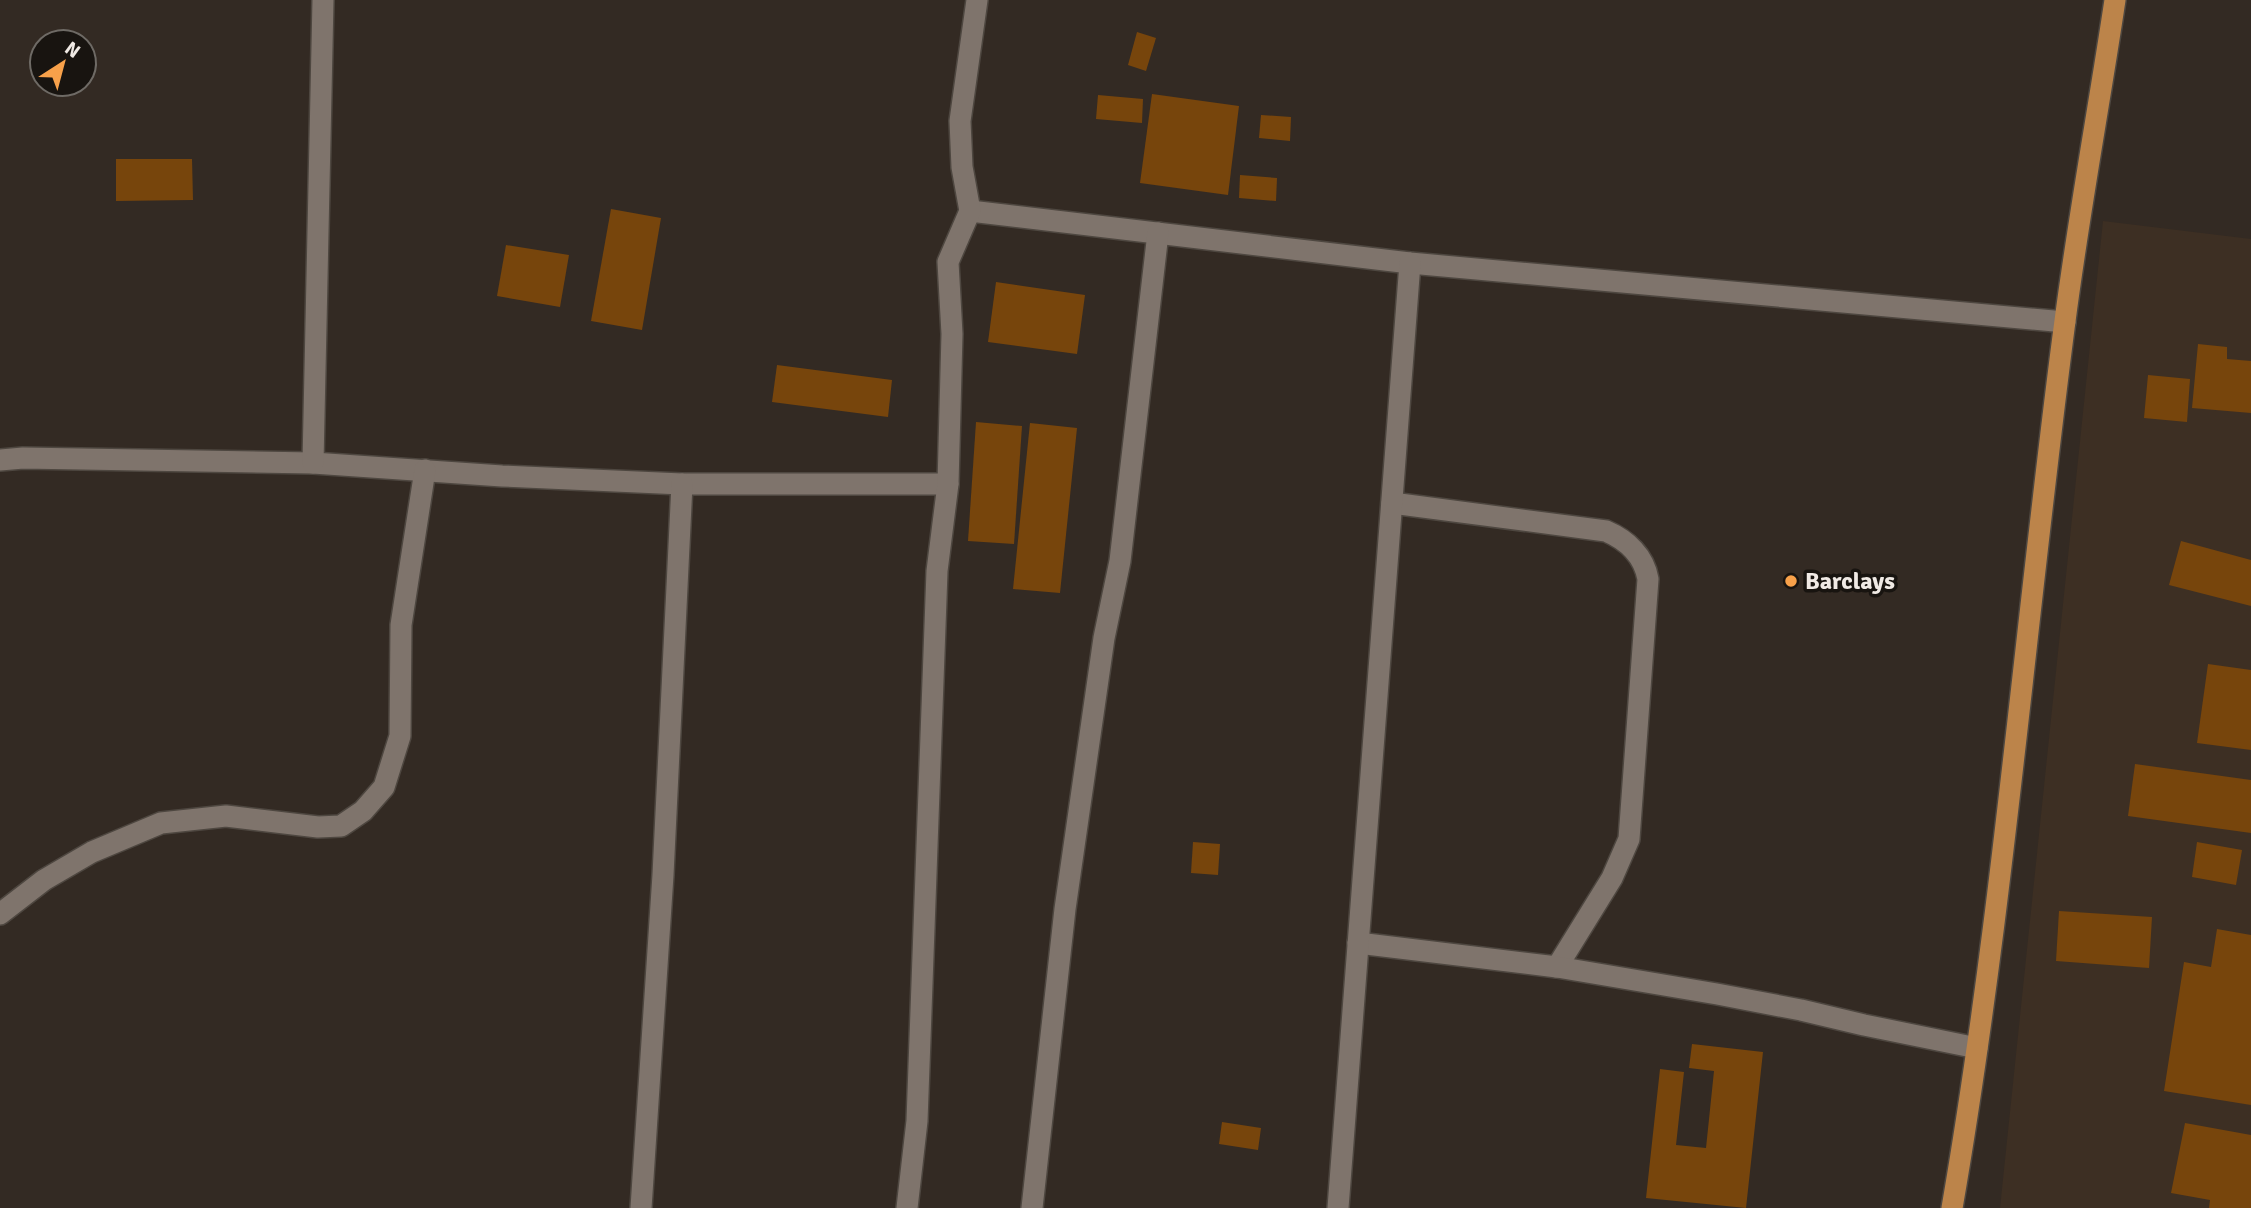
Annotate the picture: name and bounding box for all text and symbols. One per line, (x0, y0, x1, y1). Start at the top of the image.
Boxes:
north arrow (28, 28, 98, 98)
text: N (60, 36, 85, 64)
place label: Barclays (1805, 566, 1895, 596)
marker: Barclays (1783, 573, 1799, 589)

